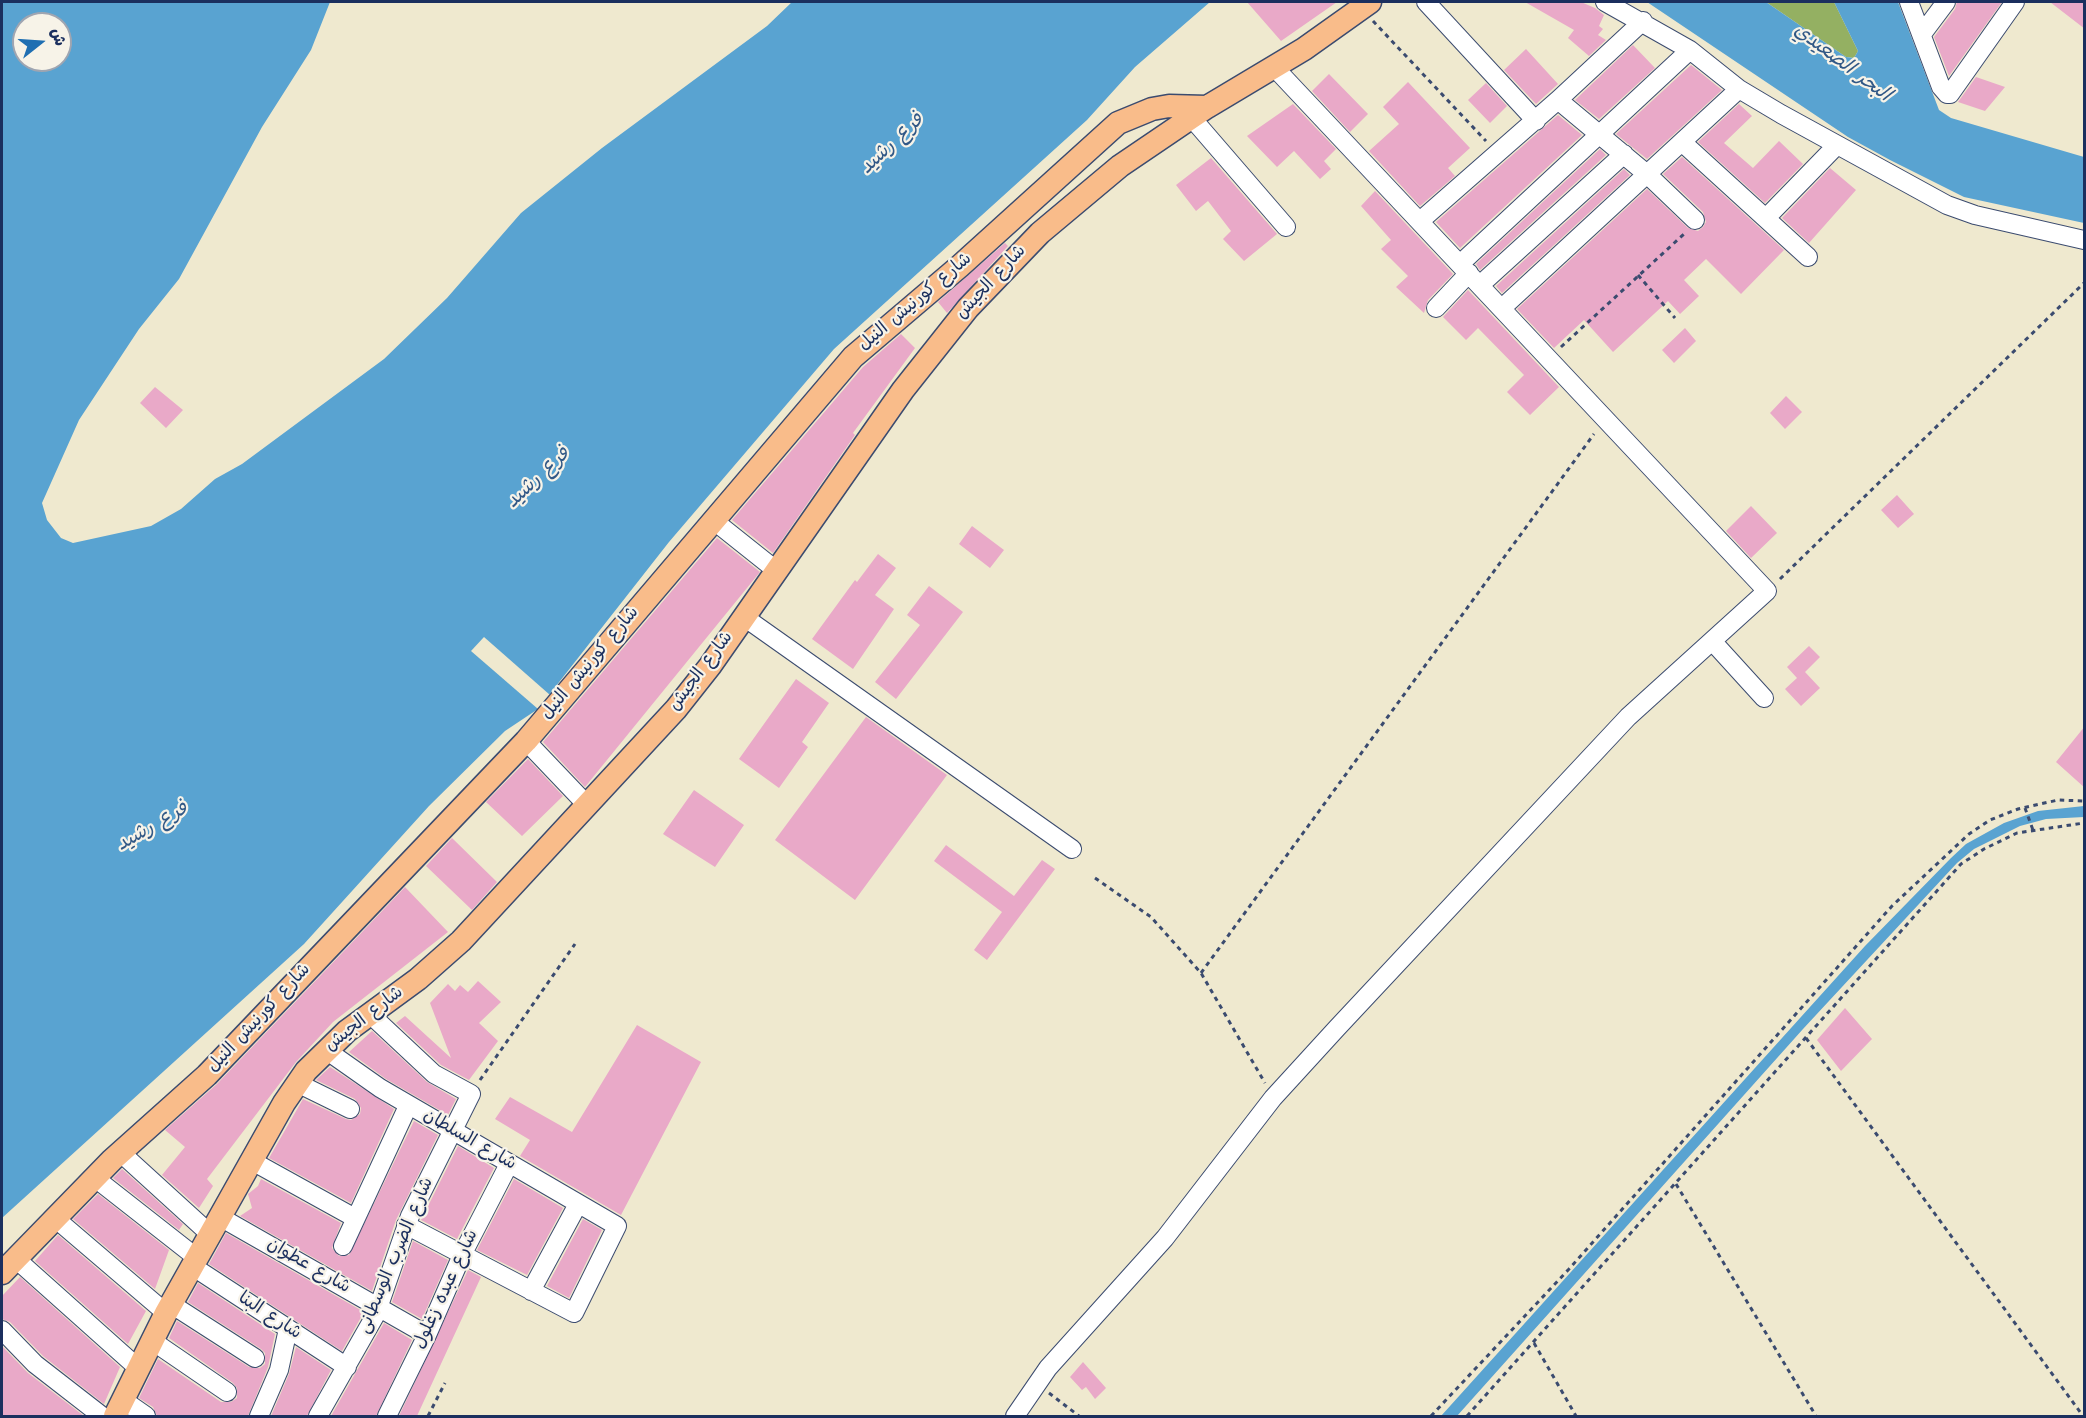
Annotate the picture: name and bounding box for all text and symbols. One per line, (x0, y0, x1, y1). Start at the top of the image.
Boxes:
north arrow (12, 12, 72, 72)
water label: البحر الصعيدي (1788, 20, 1894, 108)
text: ش (43, 25, 72, 49)
water label: فرع رشيد (856, 109, 930, 181)
street label: شارع الجيش (952, 241, 1032, 325)
street label: شارع كورنيش النيل (855, 249, 977, 357)
water label: فرع رشيد (502, 443, 576, 515)
street label: شارع كورنيش النيل (537, 603, 645, 725)
street label: شارع الجيش (665, 628, 739, 716)
water label: فرع رشيد (113, 798, 193, 858)
street label: شارع كورنيش النيل (204, 960, 316, 1078)
street label: شارع الجيش (321, 983, 409, 1057)
street label: شارع السلطان (419, 1106, 519, 1176)
street label: شارع الضرب الوسطانى (354, 1175, 440, 1337)
street label: شارع عبده زغلول (410, 1227, 484, 1353)
street label: شارع عطوان (262, 1234, 354, 1300)
street label: شارع البنا (233, 1289, 305, 1345)

